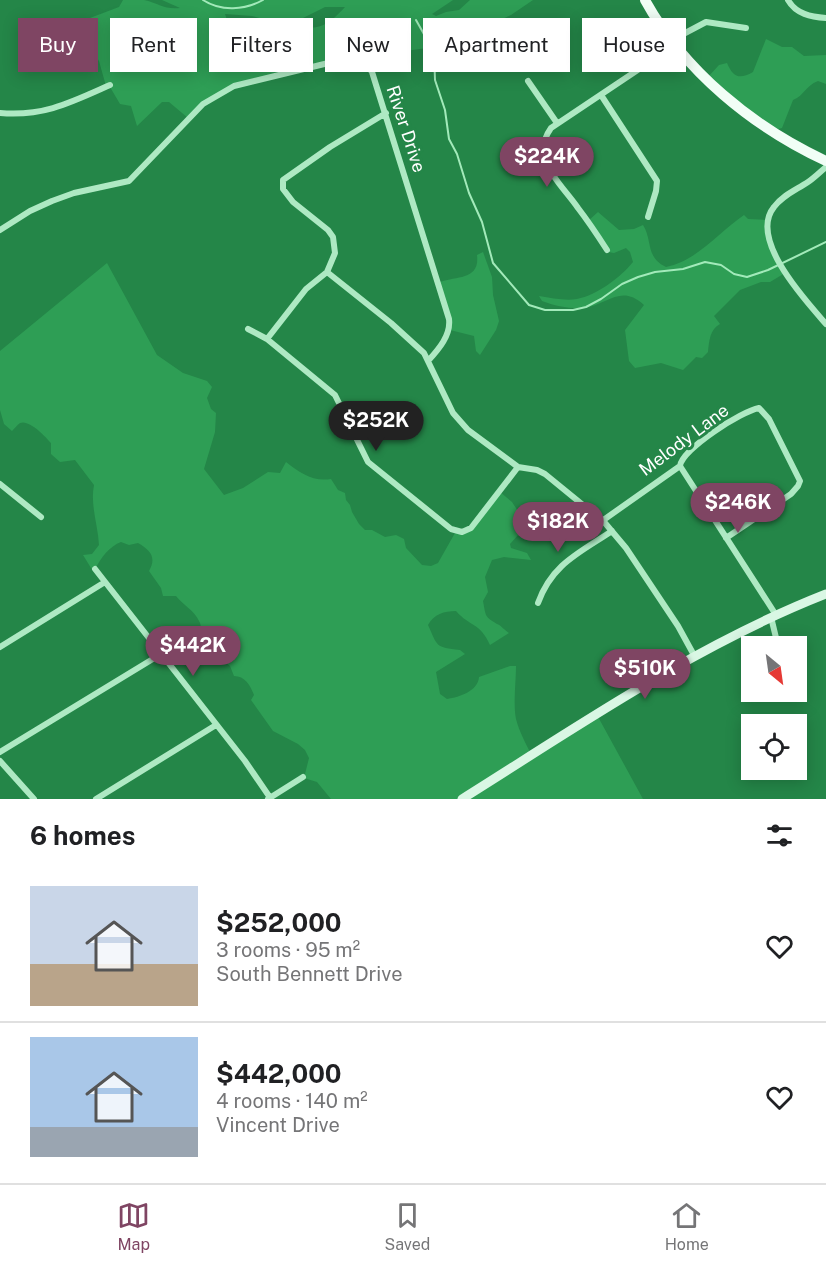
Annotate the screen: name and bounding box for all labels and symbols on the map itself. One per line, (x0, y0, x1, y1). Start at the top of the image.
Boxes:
street label: River Drive (383, 83, 430, 175)
pin: $224K (505, 137, 589, 188)
street label: Melody Lane (635, 399, 733, 480)
pin: $252K (334, 401, 418, 452)
pin: $246K (696, 483, 780, 534)
pin: $182K (516, 502, 600, 553)
pin: $442K (151, 626, 235, 677)
north arrow (741, 636, 807, 702)
pin: $510K (603, 649, 687, 700)

